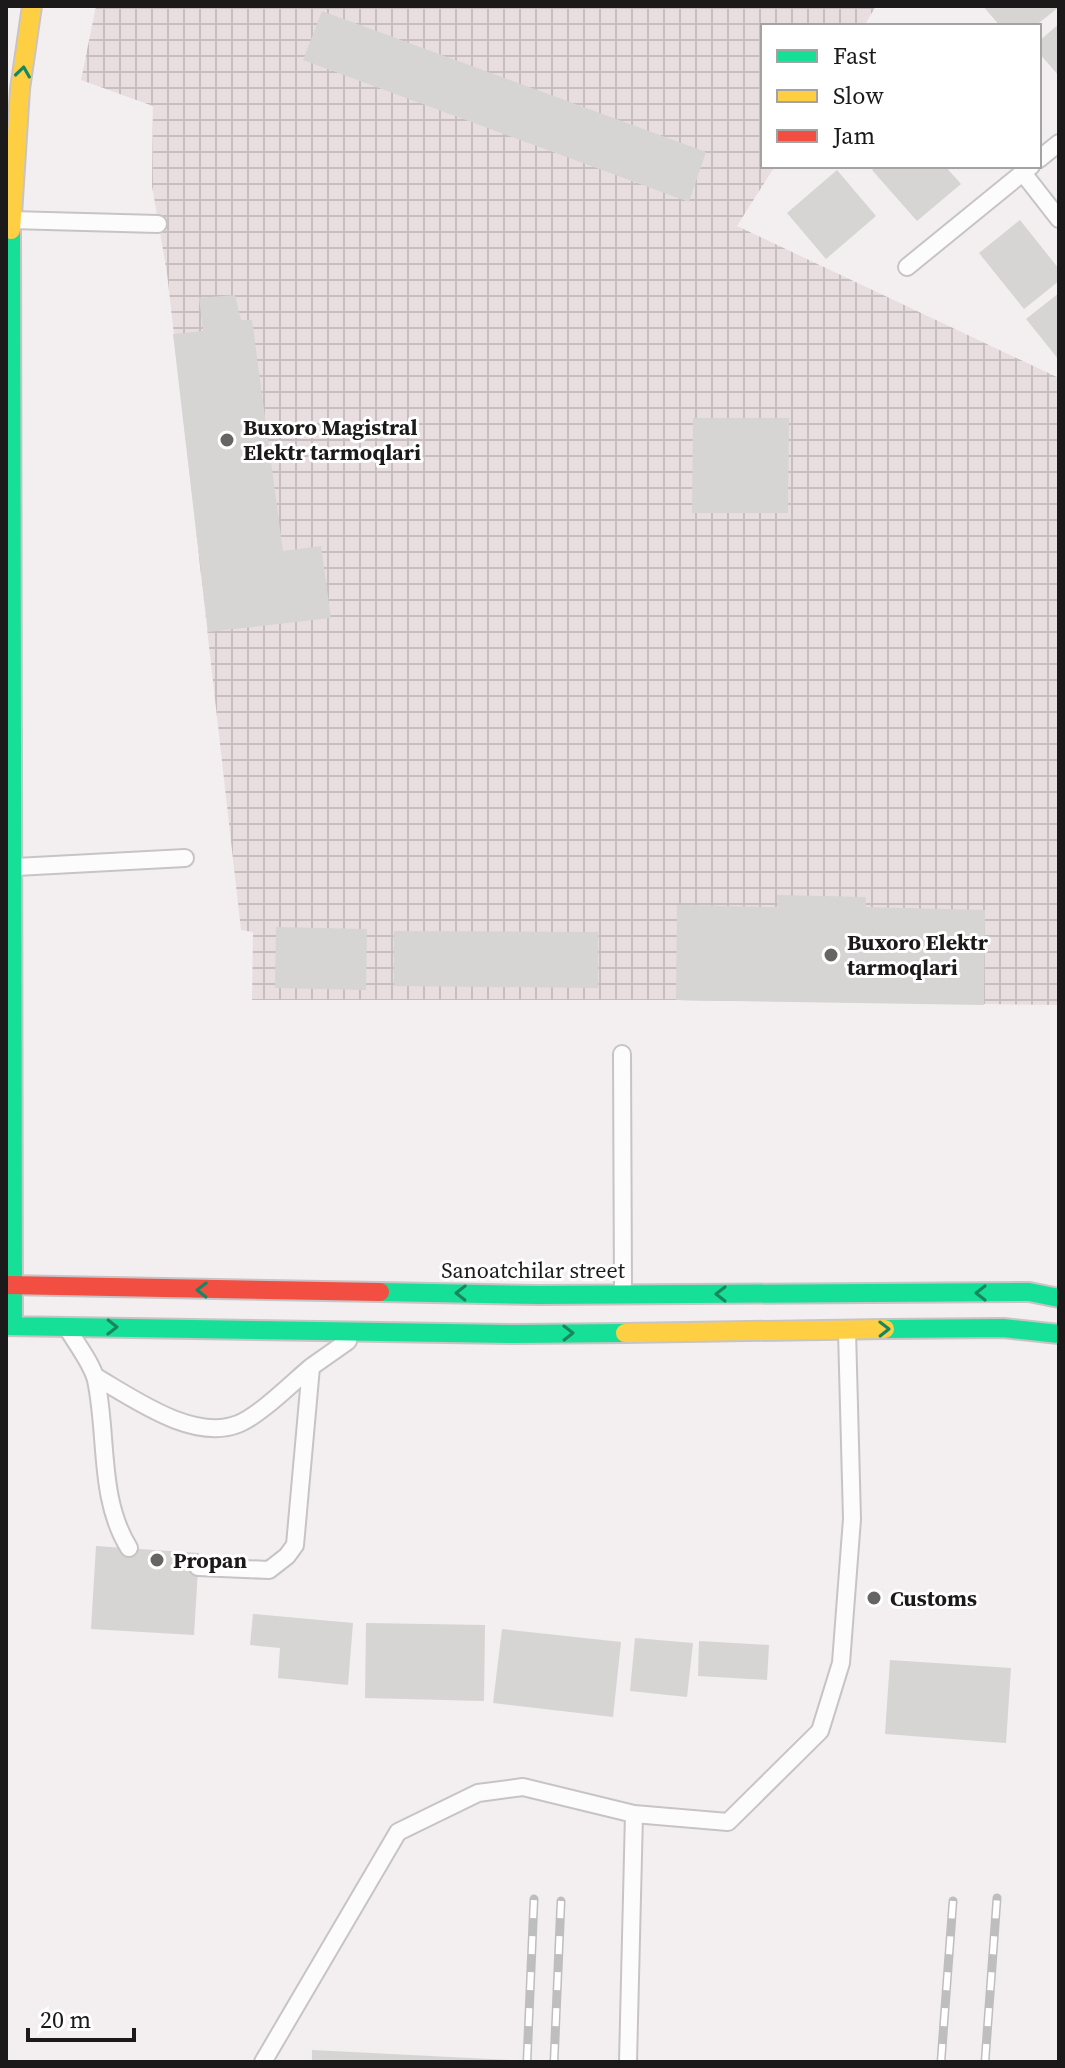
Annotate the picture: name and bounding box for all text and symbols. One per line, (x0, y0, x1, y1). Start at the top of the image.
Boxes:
legend (761, 24, 1041, 168)
text: Fast (833, 39, 877, 72)
one-way arrow (14, 66, 31, 79)
text: Slow (833, 79, 884, 112)
text: Jam (832, 119, 875, 152)
place label: Buxoro Magistral Elektr tarmoqlari (243, 412, 421, 467)
marker: Buxoro Magistral Elektr tarmoqlari (218, 431, 236, 449)
place label: Buxoro Elektr tarmoqlari (847, 927, 989, 982)
marker: Buxoro Elektr tarmoqlari (822, 946, 840, 964)
street label: Sanoatchilar street (441, 1255, 626, 1285)
one-way arrow (195, 1281, 208, 1299)
one-way arrow (974, 1284, 987, 1302)
one-way arrow (454, 1285, 467, 1302)
one-way arrow (714, 1285, 727, 1303)
one-way arrow (106, 1318, 119, 1336)
one-way arrow (878, 1320, 891, 1338)
one-way arrow (562, 1324, 575, 1342)
place label: Propan (173, 1545, 247, 1575)
marker: Propan (148, 1551, 166, 1569)
place label: Customs (890, 1583, 977, 1613)
marker: Customs (865, 1589, 883, 1607)
scale bar (28, 1992, 134, 2042)
text: 20 m (40, 2003, 91, 2036)

